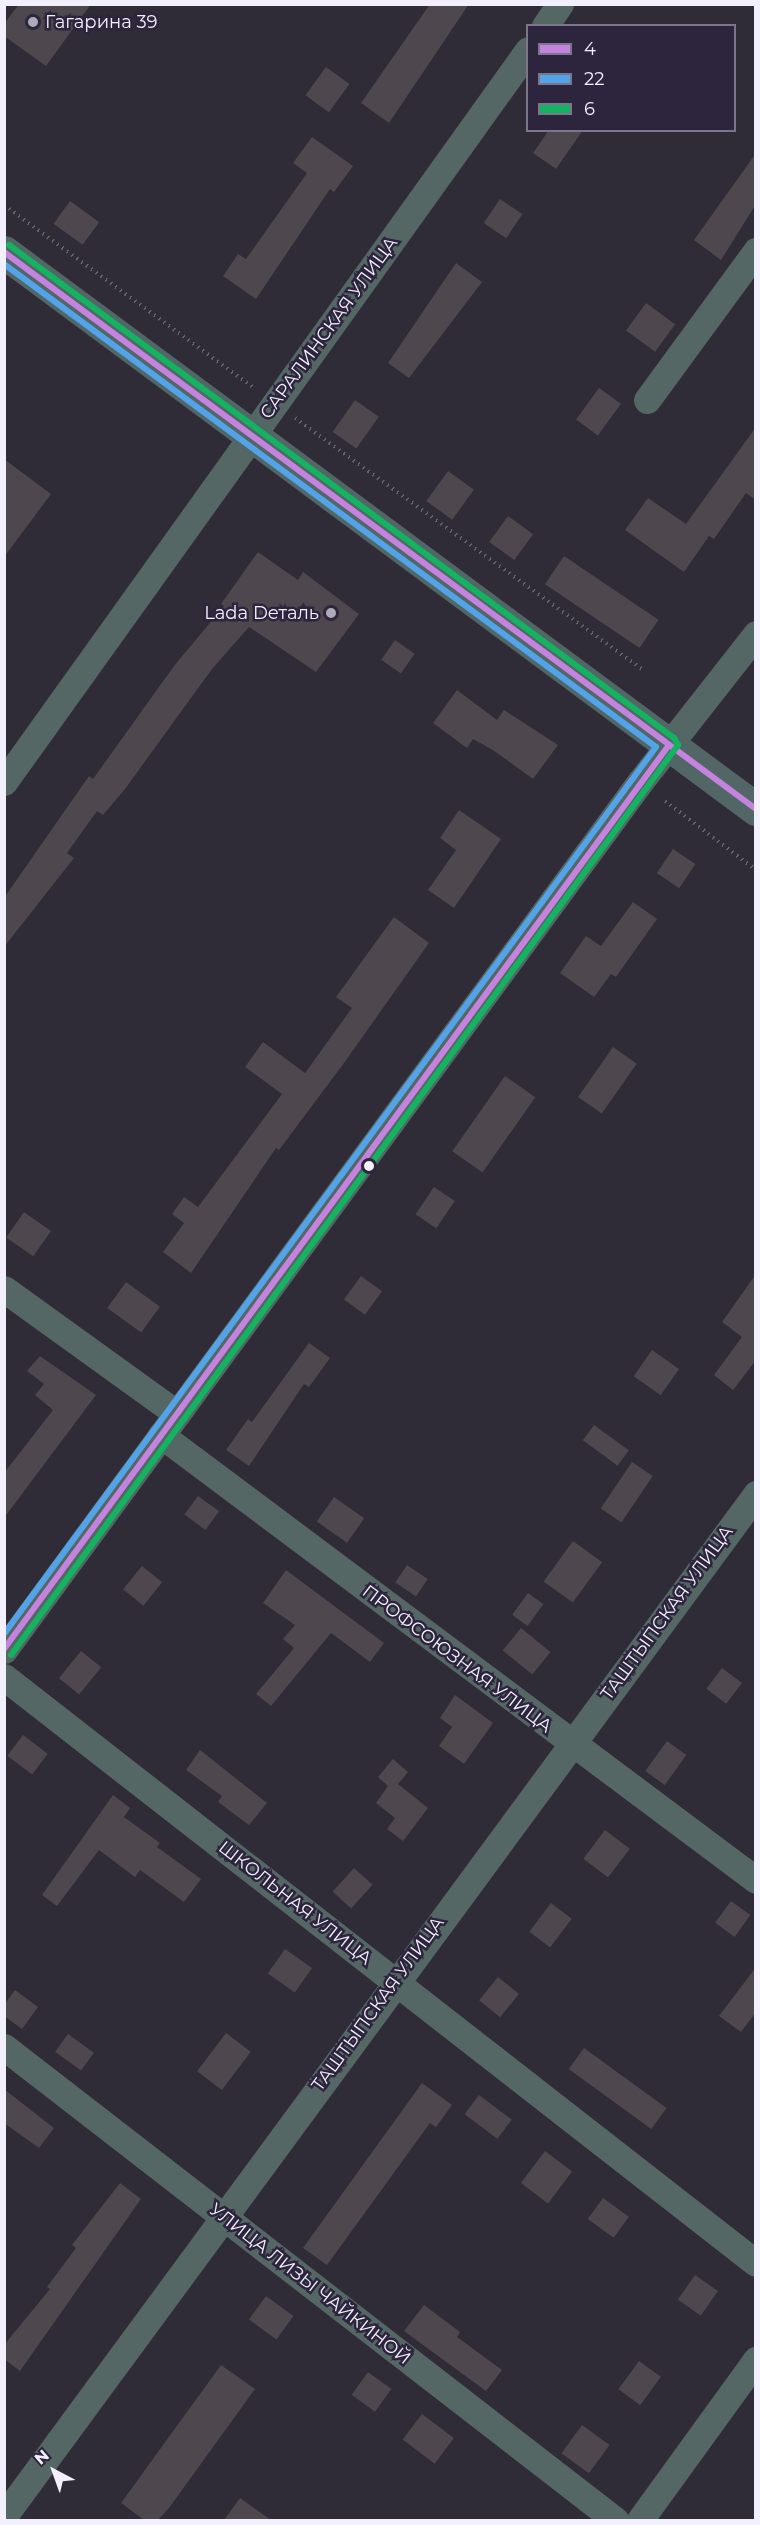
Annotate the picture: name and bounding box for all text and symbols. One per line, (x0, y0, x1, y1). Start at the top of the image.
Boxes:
place label: Гагарина 39 (45, 11, 158, 33)
marker: Гагарина 39 (26, 15, 40, 29)
legend (526, 24, 736, 132)
text: 4 (584, 38, 596, 60)
text: 22 (584, 68, 604, 90)
text: 6 (584, 98, 595, 120)
street label: САРАЛИНСКАЯ УЛИЦА (256, 233, 402, 423)
place label: Lada Dеталь (204, 602, 319, 624)
marker: Lada Dеталь (324, 606, 338, 620)
unlabelled marker (363, 1160, 375, 1172)
street label: ТАШТЫПСКАЯ УЛИЦА (596, 1521, 738, 1705)
street label: ПРОФСОЮЗНАЯ УЛИЦА (358, 1581, 556, 1737)
street label: ШКОЛЬНАЯ УЛИЦА (214, 1837, 376, 1969)
street label: ТАШТЫПСКАЯ УЛИЦА (307, 1912, 449, 2096)
street label: УЛИЦА ЛИЗЫ ЧАЙКИНОЙ (205, 2199, 415, 2369)
north arrow (24, 2441, 84, 2501)
text: N (31, 2446, 53, 2468)

